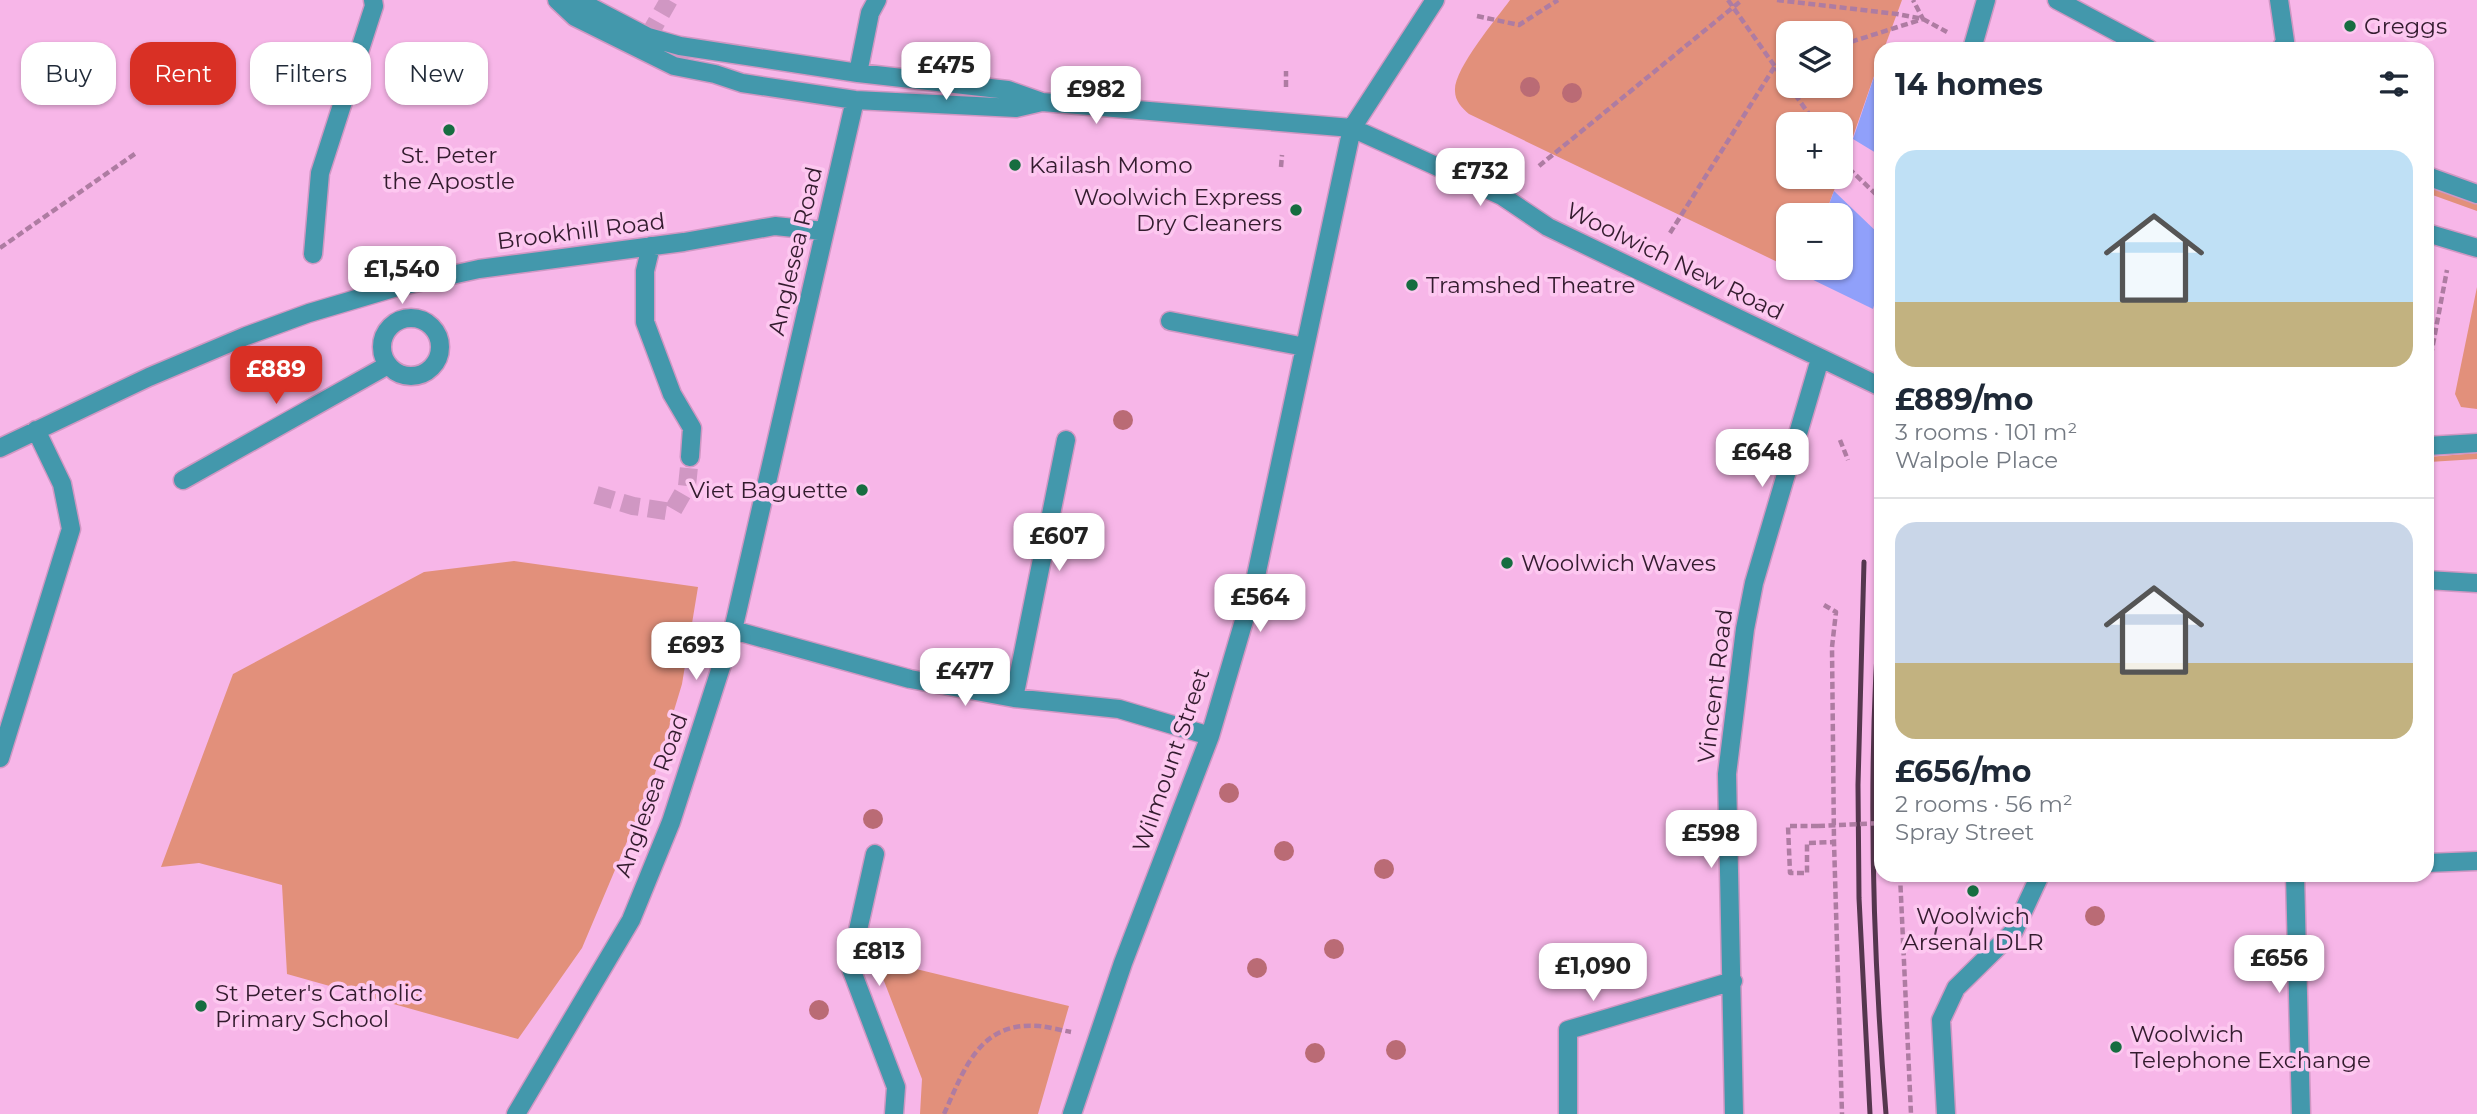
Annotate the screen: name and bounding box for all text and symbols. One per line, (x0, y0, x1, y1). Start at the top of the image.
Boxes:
place label: Greggs (2364, 12, 2447, 40)
marker: Greggs (2342, 18, 2358, 34)
map controls (1776, 21, 1853, 280)
button: layers (1776, 21, 1853, 98)
chip: Buy (21, 42, 116, 105)
chip: Rent (130, 42, 236, 105)
chip: Filters (250, 42, 371, 105)
chip: New (385, 42, 488, 105)
pin: £475 (905, 42, 987, 102)
text: £475 (917, 51, 975, 79)
icon: filters (2375, 65, 2413, 103)
pin: £982 (1055, 66, 1137, 126)
text: 14 homes (1895, 66, 2043, 103)
text: £982 (1067, 75, 1125, 103)
button: + (1776, 112, 1853, 189)
marker: St. Peter the Apostle (441, 122, 457, 138)
place label: St. Peter the Apostle (383, 141, 515, 195)
pin: £732 (1439, 148, 1521, 208)
place label: Kailash Momo (1029, 151, 1193, 179)
marker: Kailash Momo (1007, 157, 1023, 173)
text: £732 (1452, 157, 1508, 185)
street label: Anglesea Road (762, 164, 828, 338)
place label: Woolwich Express Dry Cleaners (1074, 183, 1282, 237)
icon: home (2091, 195, 2217, 321)
street label: Woolwich New Road (1562, 196, 1788, 326)
marker: Woolwich Express Dry Cleaners (1288, 202, 1304, 218)
button: − (1776, 203, 1853, 280)
street label: Brookhill Road (495, 207, 667, 255)
pin: £1,540 (345, 246, 459, 306)
text: £1,540 (364, 255, 440, 283)
place label: Tramshed Theatre (1426, 271, 1635, 299)
marker: Tramshed Theatre (1404, 277, 1420, 293)
pin: £889 (235, 346, 317, 406)
text: £889 (246, 355, 306, 383)
text: £889/mo (1895, 381, 2033, 418)
text: 3 rooms · 101 m² (1895, 418, 2077, 446)
pin: £648 (1721, 430, 1803, 489)
text: £648 (1732, 438, 1792, 466)
text: Walpole Place (1895, 446, 2058, 474)
place label: Viet Baguette (689, 476, 848, 504)
marker: Viet Baguette (854, 482, 870, 498)
pin: £607 (1018, 514, 1100, 573)
text: £607 (1029, 522, 1089, 550)
place label: Woolwich Waves (1521, 549, 1716, 577)
marker: Woolwich Waves (1499, 555, 1515, 571)
icon: home (2091, 567, 2217, 693)
pin: £564 (1219, 574, 1301, 634)
text: £564 (1230, 583, 1290, 611)
street label: Vincent Road (1692, 607, 1738, 765)
pin: £693 (655, 622, 737, 682)
text: £693 (667, 631, 725, 659)
pin: £477 (924, 648, 1006, 708)
text: £477 (936, 657, 994, 685)
street label: Wilmount Street (1126, 665, 1216, 855)
street label: Anglesea Road (608, 709, 694, 881)
text: £656/mo (1895, 753, 2032, 790)
text: 2 rooms · 56 m² (1895, 790, 2073, 818)
pin: £598 (1670, 810, 1752, 870)
text: Spray Street (1895, 818, 2034, 846)
text: £598 (1682, 819, 1740, 847)
marker: Woolwich Arsenal DLR (1965, 883, 1981, 899)
place label: Woolwich Arsenal DLR (1902, 902, 2044, 956)
pin: £813 (838, 928, 920, 988)
pin: £656 (2238, 936, 2320, 995)
text: £813 (853, 937, 905, 965)
pin: £1,090 (1536, 944, 1650, 1003)
text: £656 (2250, 944, 2308, 972)
text: £1,090 (1555, 952, 1631, 980)
place label: St Peter's Catholic Primary School (215, 979, 423, 1033)
marker: St Peter's Catholic Primary School (193, 998, 209, 1014)
place label: Woolwich Telephone Exchange (2130, 1020, 2371, 1074)
marker: Woolwich Telephone Exchange (2108, 1039, 2124, 1055)

